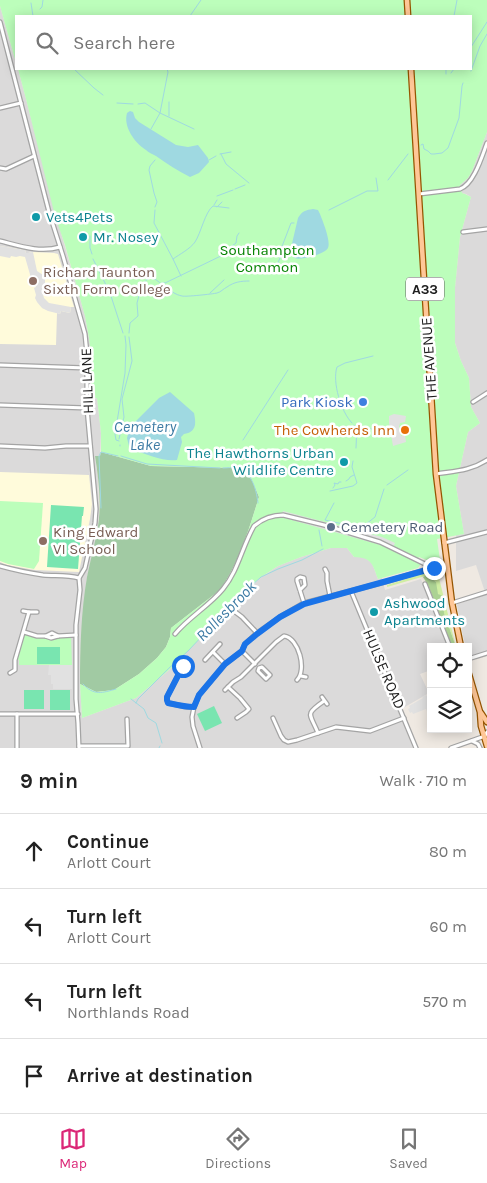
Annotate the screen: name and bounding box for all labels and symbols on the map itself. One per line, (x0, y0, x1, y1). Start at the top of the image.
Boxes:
place label: Vets4Pets (46, 208, 113, 226)
marker: Vets4Pets (30, 211, 42, 223)
place label: Mr. Nosey (93, 228, 158, 246)
marker: Mr. Nosey (77, 231, 89, 243)
park label: Southampton Common (220, 241, 315, 276)
place label: Richard Taunton Sixth Form College (43, 263, 171, 298)
marker: Richard Taunton Sixth Form College (27, 275, 39, 287)
road number: A33 (406, 278, 444, 300)
street label: THE AVENUE (417, 317, 441, 401)
street label: HILL LANE (77, 348, 97, 414)
place label: Park Kiosk (281, 393, 353, 411)
marker: Park Kiosk (357, 396, 369, 408)
water label: Cemetery Lake (114, 417, 177, 454)
place label: The Cowherds Inn (274, 421, 395, 439)
marker: The Cowherds Inn (399, 424, 411, 436)
place label: The Hawthorns Urban Wildlife Centre (187, 444, 334, 479)
marker: The Hawthorns Urban Wildlife Centre (338, 456, 350, 468)
place label: Cemetery Road (341, 518, 443, 536)
marker: Cemetery Road (325, 521, 337, 533)
place label: King Edward VI School (53, 523, 138, 558)
marker: King Edward VI School (37, 535, 49, 547)
route end (423, 557, 446, 580)
water label: Rollesbrook (192, 576, 261, 645)
place label: Ashwood Apartments (384, 594, 465, 629)
marker: Ashwood Apartments (368, 606, 380, 618)
street label: HULSE ROAD (359, 626, 409, 712)
route start (172, 655, 195, 678)

